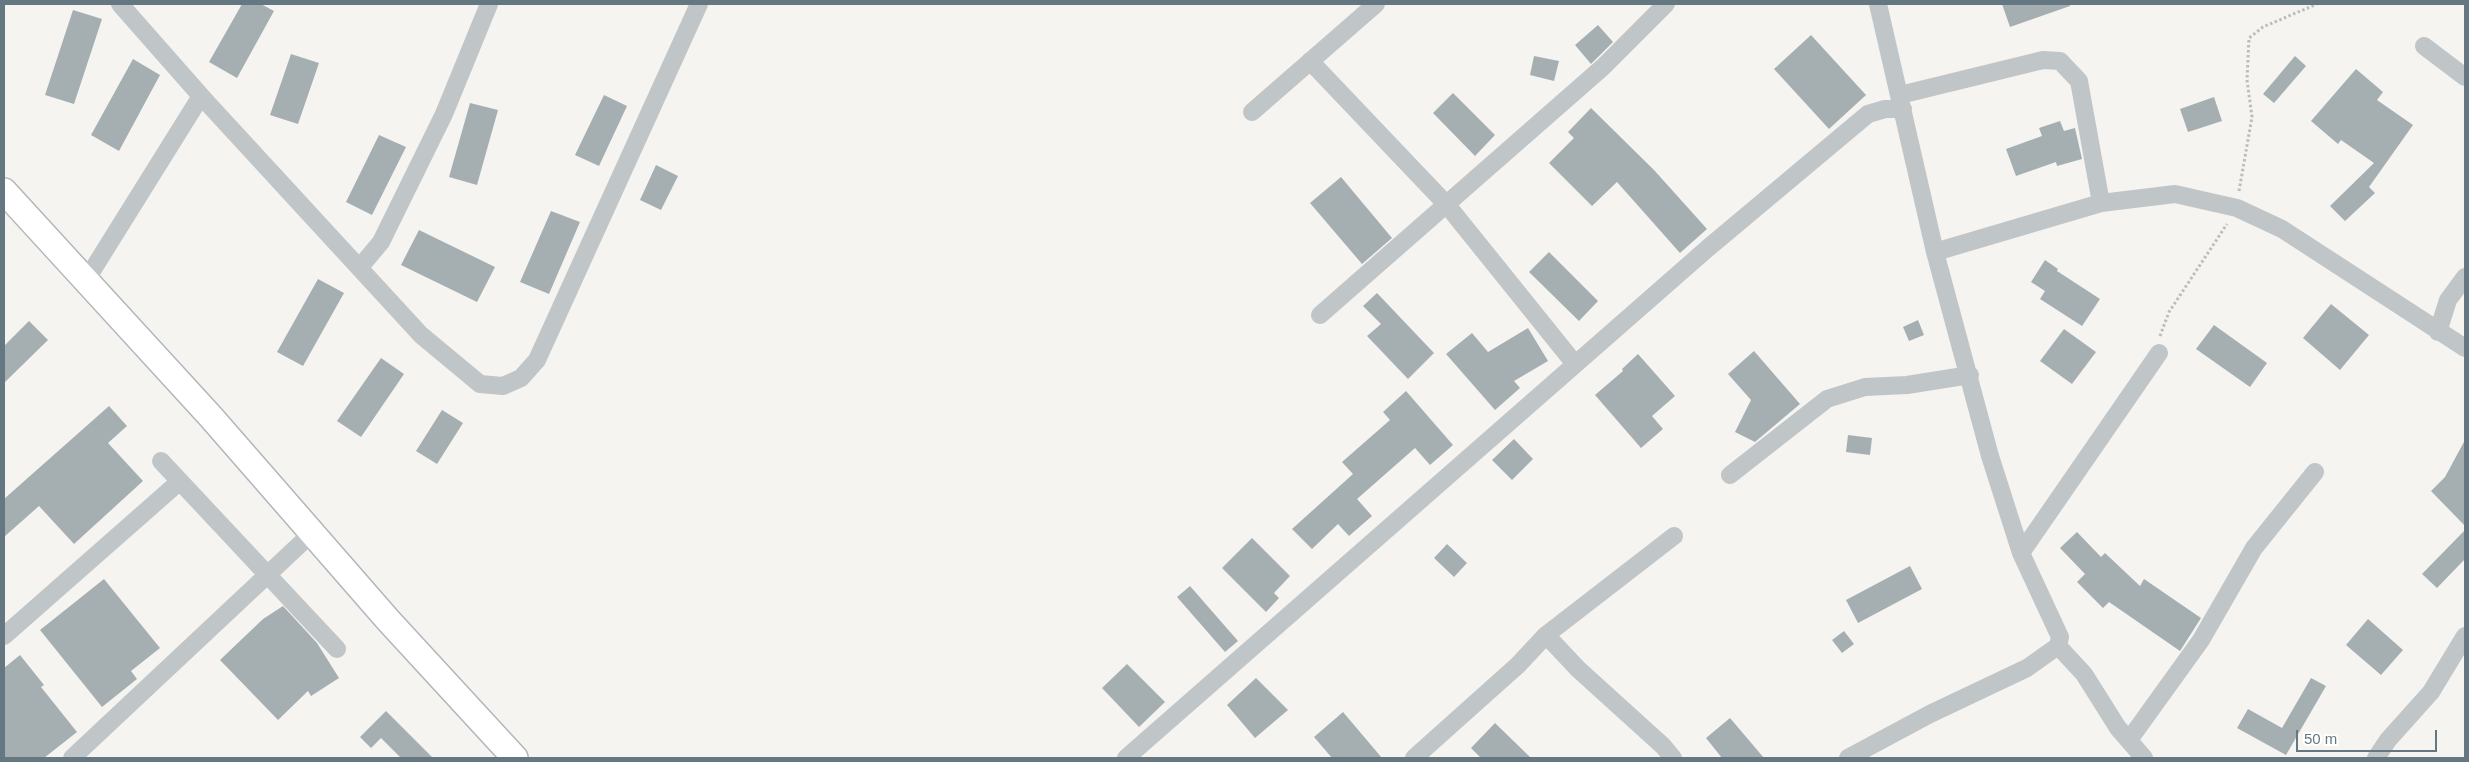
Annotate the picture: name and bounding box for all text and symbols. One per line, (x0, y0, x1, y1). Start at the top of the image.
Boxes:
scale bar (2299, 720, 2440, 752)
text: 50 m (2304, 730, 2337, 747)

